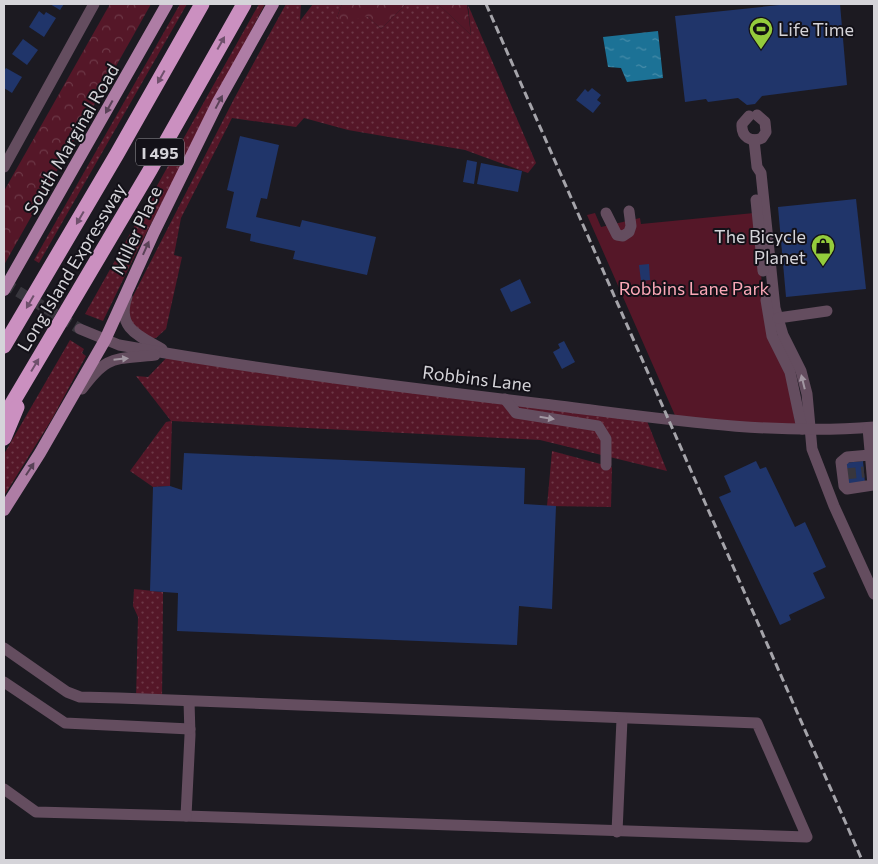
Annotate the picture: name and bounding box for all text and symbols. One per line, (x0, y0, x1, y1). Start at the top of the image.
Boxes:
sports icon: Life Time (748, 16, 774, 50)
place label: Life Time (778, 18, 854, 40)
one-way arrow (217, 37, 226, 50)
street label: South Marginal Road (19, 60, 123, 218)
one-way arrow (156, 70, 165, 83)
one-way arrow (215, 95, 223, 109)
one-way arrow (105, 100, 113, 115)
road number: I 495 (136, 138, 184, 166)
street label: Long Island Expressway (12, 179, 130, 355)
street label: Miller Place (106, 182, 166, 278)
one-way arrow (75, 211, 84, 224)
place label: The Bicycle Planet (714, 225, 806, 268)
shop icon: The Bicycle Planet (810, 233, 836, 267)
one-way arrow (143, 241, 151, 255)
park label: Robbins Lane Park (619, 277, 770, 299)
one-way arrow (25, 296, 34, 309)
one-way arrow (113, 355, 129, 363)
one-way arrow (30, 359, 39, 372)
street label: Robbins Lane (421, 360, 533, 396)
one-way arrow (799, 374, 807, 389)
one-way arrow (539, 415, 555, 423)
one-way arrow (25, 462, 35, 475)

